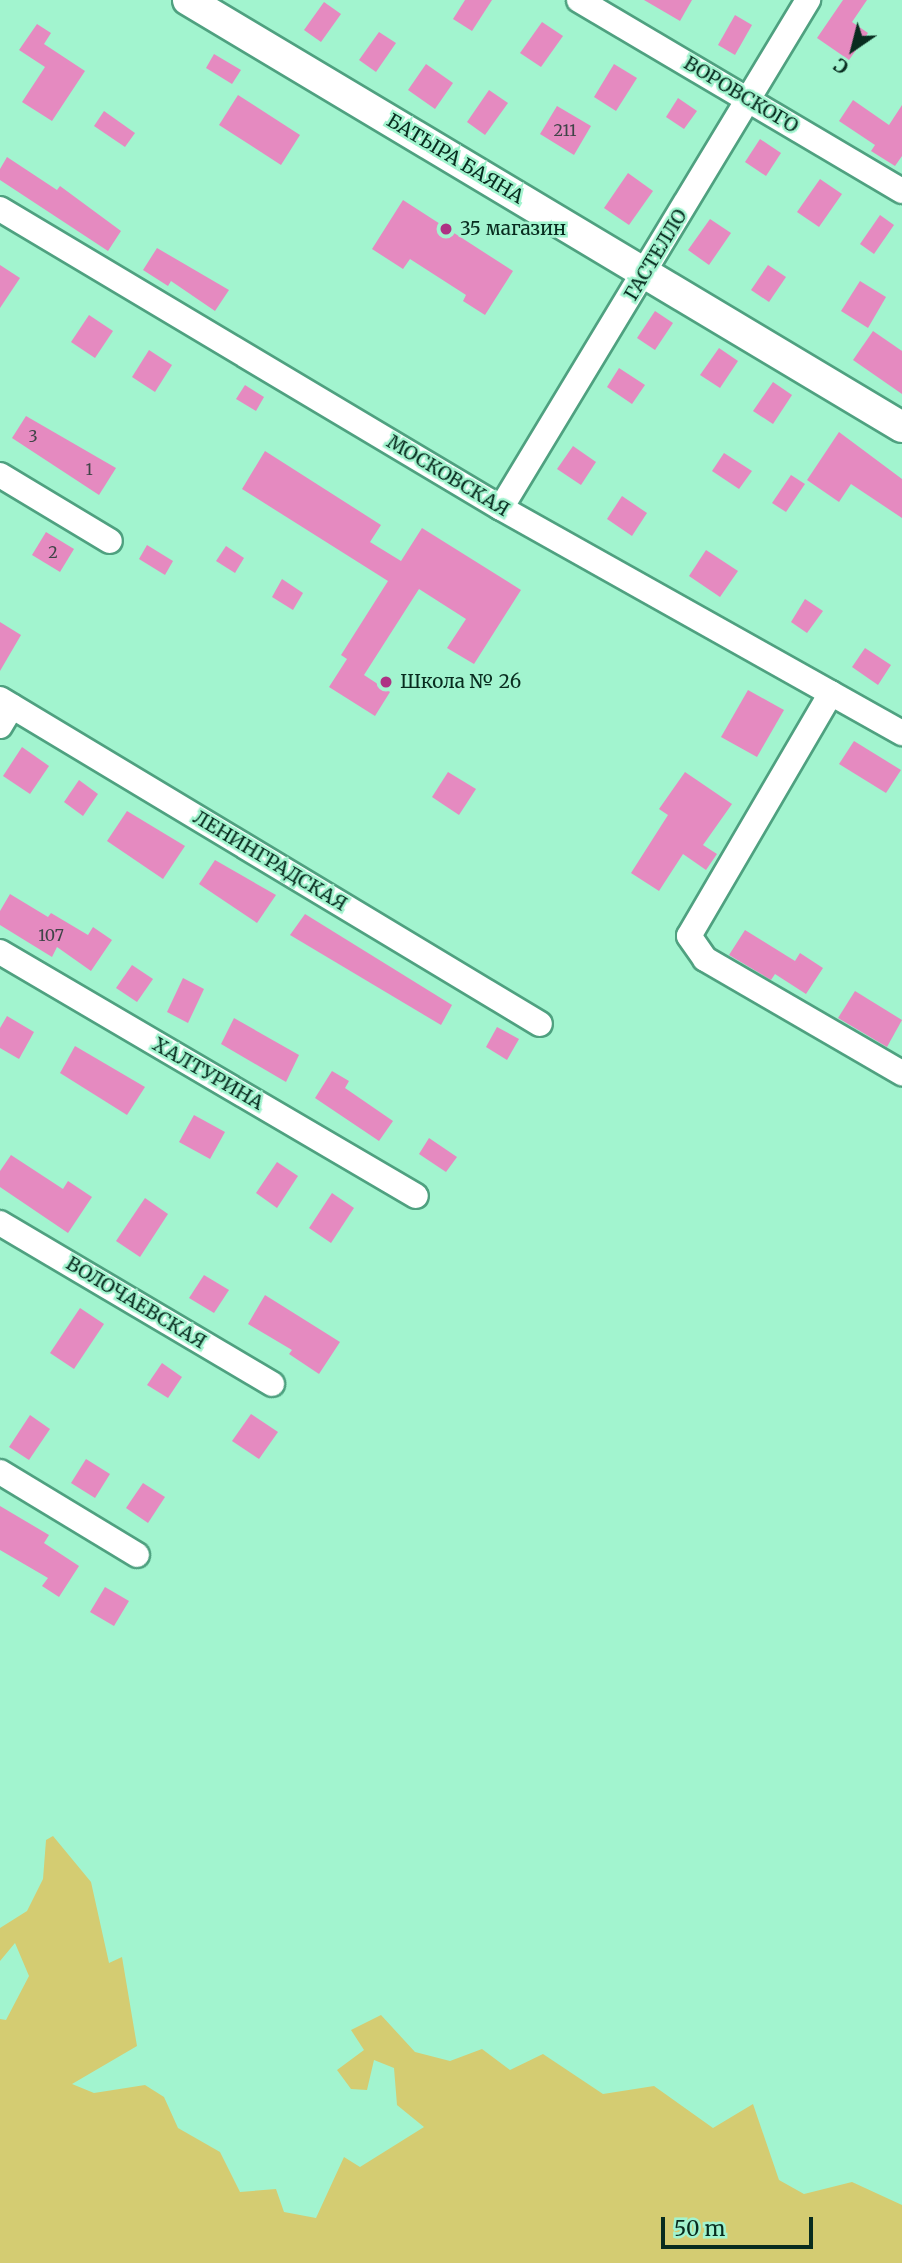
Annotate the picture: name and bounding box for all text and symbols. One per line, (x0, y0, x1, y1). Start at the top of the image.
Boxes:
north arrow (818, 14, 888, 84)
street label: ВОРОВСКОГО (680, 52, 802, 138)
text: С (829, 53, 853, 80)
street label: БАТЫРА БАЯНА (383, 109, 527, 209)
house number: 211 (554, 120, 576, 140)
street label: ГАСТЕЛЛО (620, 205, 692, 305)
place label: 35 магазин (460, 218, 566, 240)
marker: 35 магазин (438, 221, 454, 237)
house number: 3 (28, 426, 38, 446)
street label: МОСКОВСКАЯ (383, 431, 513, 521)
house number: 1 (85, 459, 93, 479)
house number: 2 (48, 542, 58, 562)
place label: Школа № 26 (400, 671, 521, 693)
marker: Школа № 26 (378, 674, 394, 690)
street label: ЛЕНИНГРАДСКАЯ (189, 806, 351, 916)
house number: 107 (38, 925, 64, 945)
street label: ХАЛТУРИНА (149, 1033, 267, 1115)
street label: ВОЛОЧАЕВСКАЯ (62, 1252, 210, 1354)
scale bar (664, 2204, 816, 2248)
text: 50 m (674, 2215, 725, 2242)

